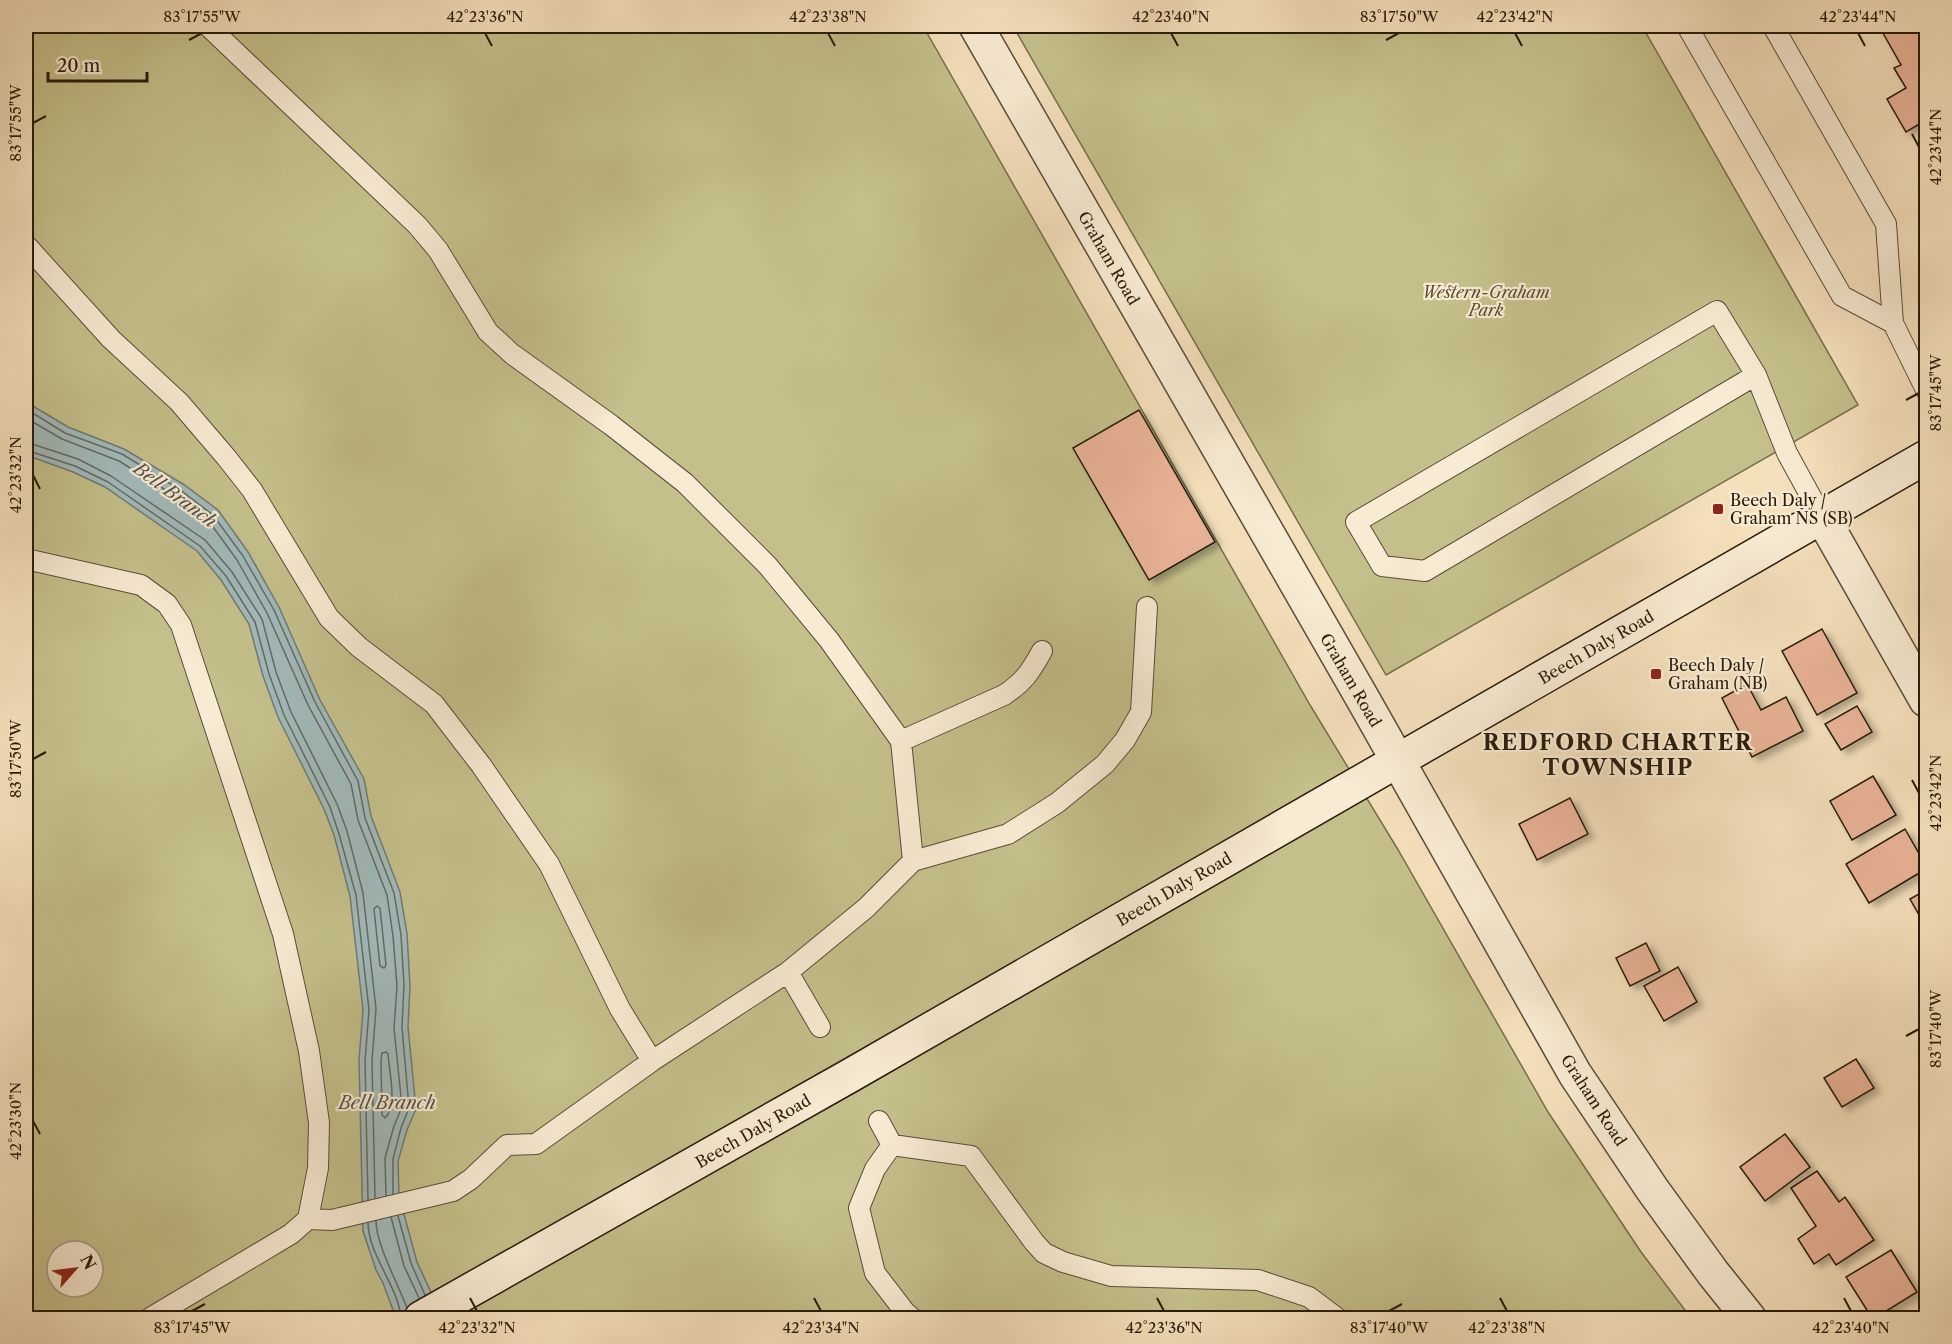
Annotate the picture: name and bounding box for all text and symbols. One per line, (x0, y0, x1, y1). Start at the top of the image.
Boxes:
text: 83°17'55"W (163, 7, 241, 26)
text: 42°23'36"N (446, 7, 524, 26)
text: 42°23'38"N (789, 7, 867, 26)
text: 42°23'40"N (1132, 7, 1210, 26)
text: 83°17'50"W (1360, 7, 1439, 26)
text: 42°23'42"N (1477, 7, 1553, 26)
text: 42°23'44"N (1820, 7, 1896, 26)
scale bar (48, 45, 147, 83)
text: 20 m (57, 55, 101, 77)
text: 83°17'55"W (6, 84, 25, 162)
text: 42°23'44"N (1926, 109, 1945, 185)
street label: Graham Road (1074, 207, 1144, 309)
park label: Western-Graham Park (1422, 282, 1550, 320)
text: 83°17'45"W (1926, 354, 1945, 432)
text: 42°23'32"N (6, 436, 25, 514)
water label: Bell Branch (128, 456, 221, 532)
place label: Beech Daly / Graham NS (SB) (1730, 490, 1853, 528)
marker: Beech Daly / Graham NS (SB) (1711, 502, 1725, 516)
street label: Beech Daly Road (1535, 606, 1658, 688)
street label: Graham Road (1316, 629, 1386, 731)
place label: Beech Daly / Graham (NB) (1668, 655, 1768, 693)
marker: Beech Daly / Graham (NB) (1649, 667, 1663, 681)
text: 83°17'50"W (6, 719, 25, 798)
district label: REDFORD CHARTER TOWNSHIP (1483, 729, 1753, 781)
text: 42°23'42"N (1926, 755, 1945, 831)
street label: Beech Daly Road (1113, 848, 1236, 930)
text: 83°17'40"W (1926, 989, 1945, 1068)
street label: Graham Road (1557, 1050, 1631, 1150)
text: 42°23'30"N (6, 1082, 25, 1160)
street label: Beech Daly Road (692, 1090, 815, 1172)
water label: Bell Branch (336, 1092, 436, 1114)
north arrow (45, 1239, 105, 1299)
text: N (76, 1251, 100, 1273)
text: 83°17'45"W (153, 1318, 231, 1337)
text: 42°23'32"N (438, 1318, 516, 1337)
text: 42°23'34"N (782, 1318, 860, 1337)
text: 42°23'36"N (1125, 1318, 1203, 1337)
text: 83°17'40"W (1350, 1318, 1429, 1337)
text: 42°23'38"N (1468, 1318, 1546, 1337)
text: 42°23'40"N (1812, 1318, 1890, 1337)

